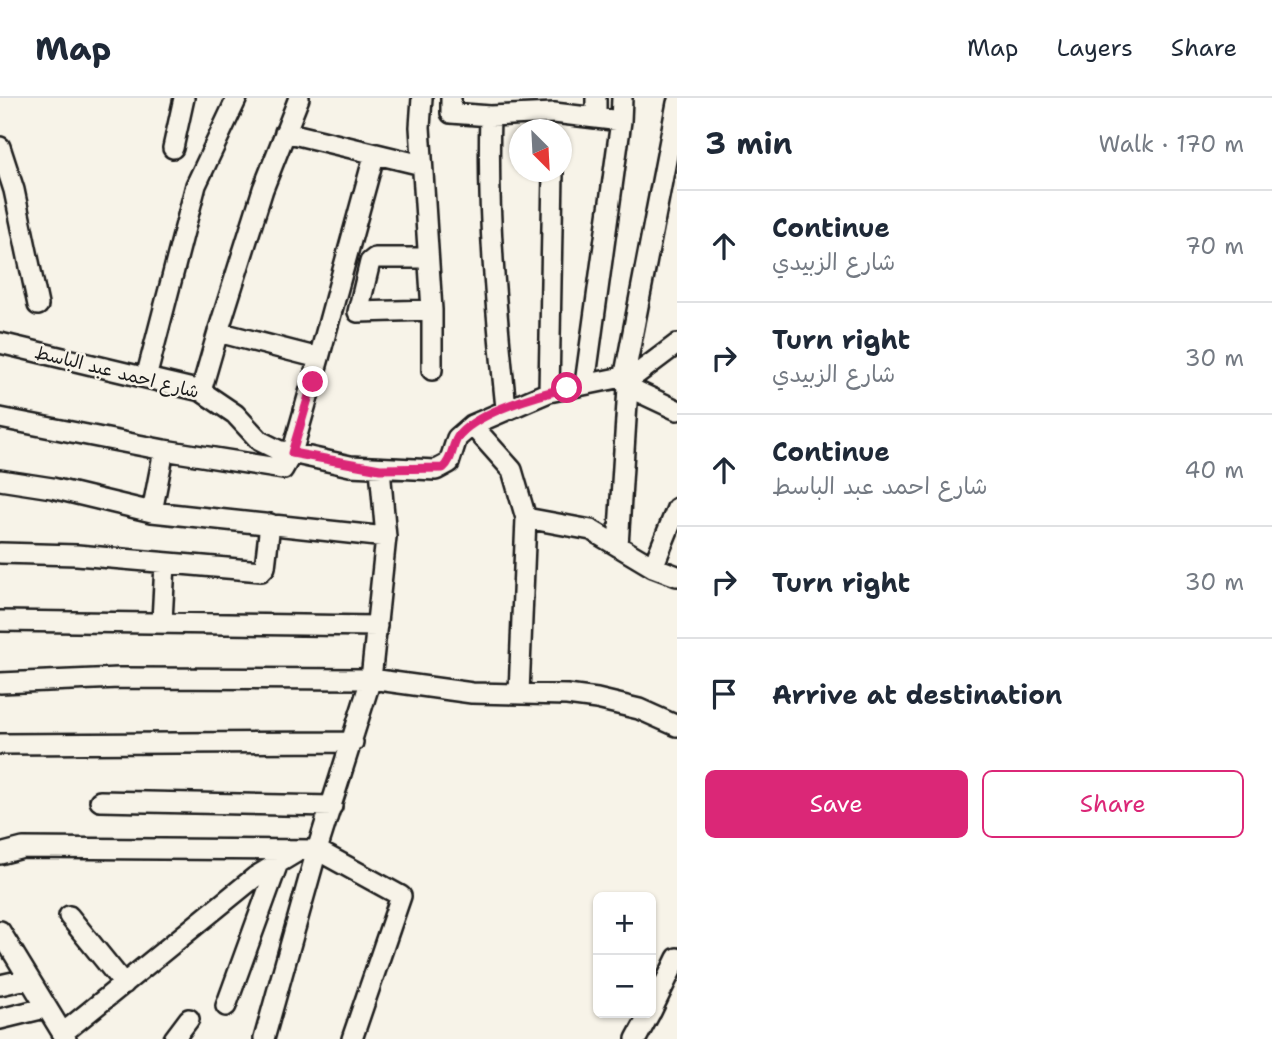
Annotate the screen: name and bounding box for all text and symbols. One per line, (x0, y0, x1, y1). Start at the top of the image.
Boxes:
text: Map (35, 26, 111, 71)
text: Map (967, 32, 1018, 64)
text: Layers (1056, 32, 1133, 64)
text: Share (1171, 32, 1237, 64)
north arrow (509, 119, 572, 182)
text: 3 min (705, 123, 792, 164)
text: Walk · 170 m (1099, 129, 1244, 159)
text: Continue (772, 210, 890, 245)
icon: ahead (705, 227, 743, 265)
text: 70 m (1185, 231, 1244, 261)
text: شارع الزبيدي (772, 247, 895, 277)
text: Turn right (772, 322, 910, 357)
icon: right (705, 339, 743, 377)
street label: شارع احمد عبد الباسط (32, 340, 202, 404)
text: 30 m (1185, 343, 1244, 373)
text: شارع الزبيدي (772, 359, 895, 389)
route end (297, 366, 328, 397)
route start (551, 372, 582, 403)
text: Continue (772, 434, 890, 469)
icon: ahead (705, 451, 743, 489)
text: 40 m (1184, 455, 1244, 485)
text: شارع احمد عبد الباسط (772, 471, 988, 501)
icon: right (705, 563, 743, 601)
text: Turn right (772, 565, 910, 600)
text: 30 m (1185, 567, 1244, 597)
icon: arrive (705, 675, 743, 713)
text: Arrive at destination (772, 677, 1062, 712)
button: Save (705, 770, 968, 838)
button: Share (982, 770, 1244, 838)
map controls (593, 892, 656, 1018)
button: + (593, 892, 656, 955)
button: − (593, 955, 656, 1018)

